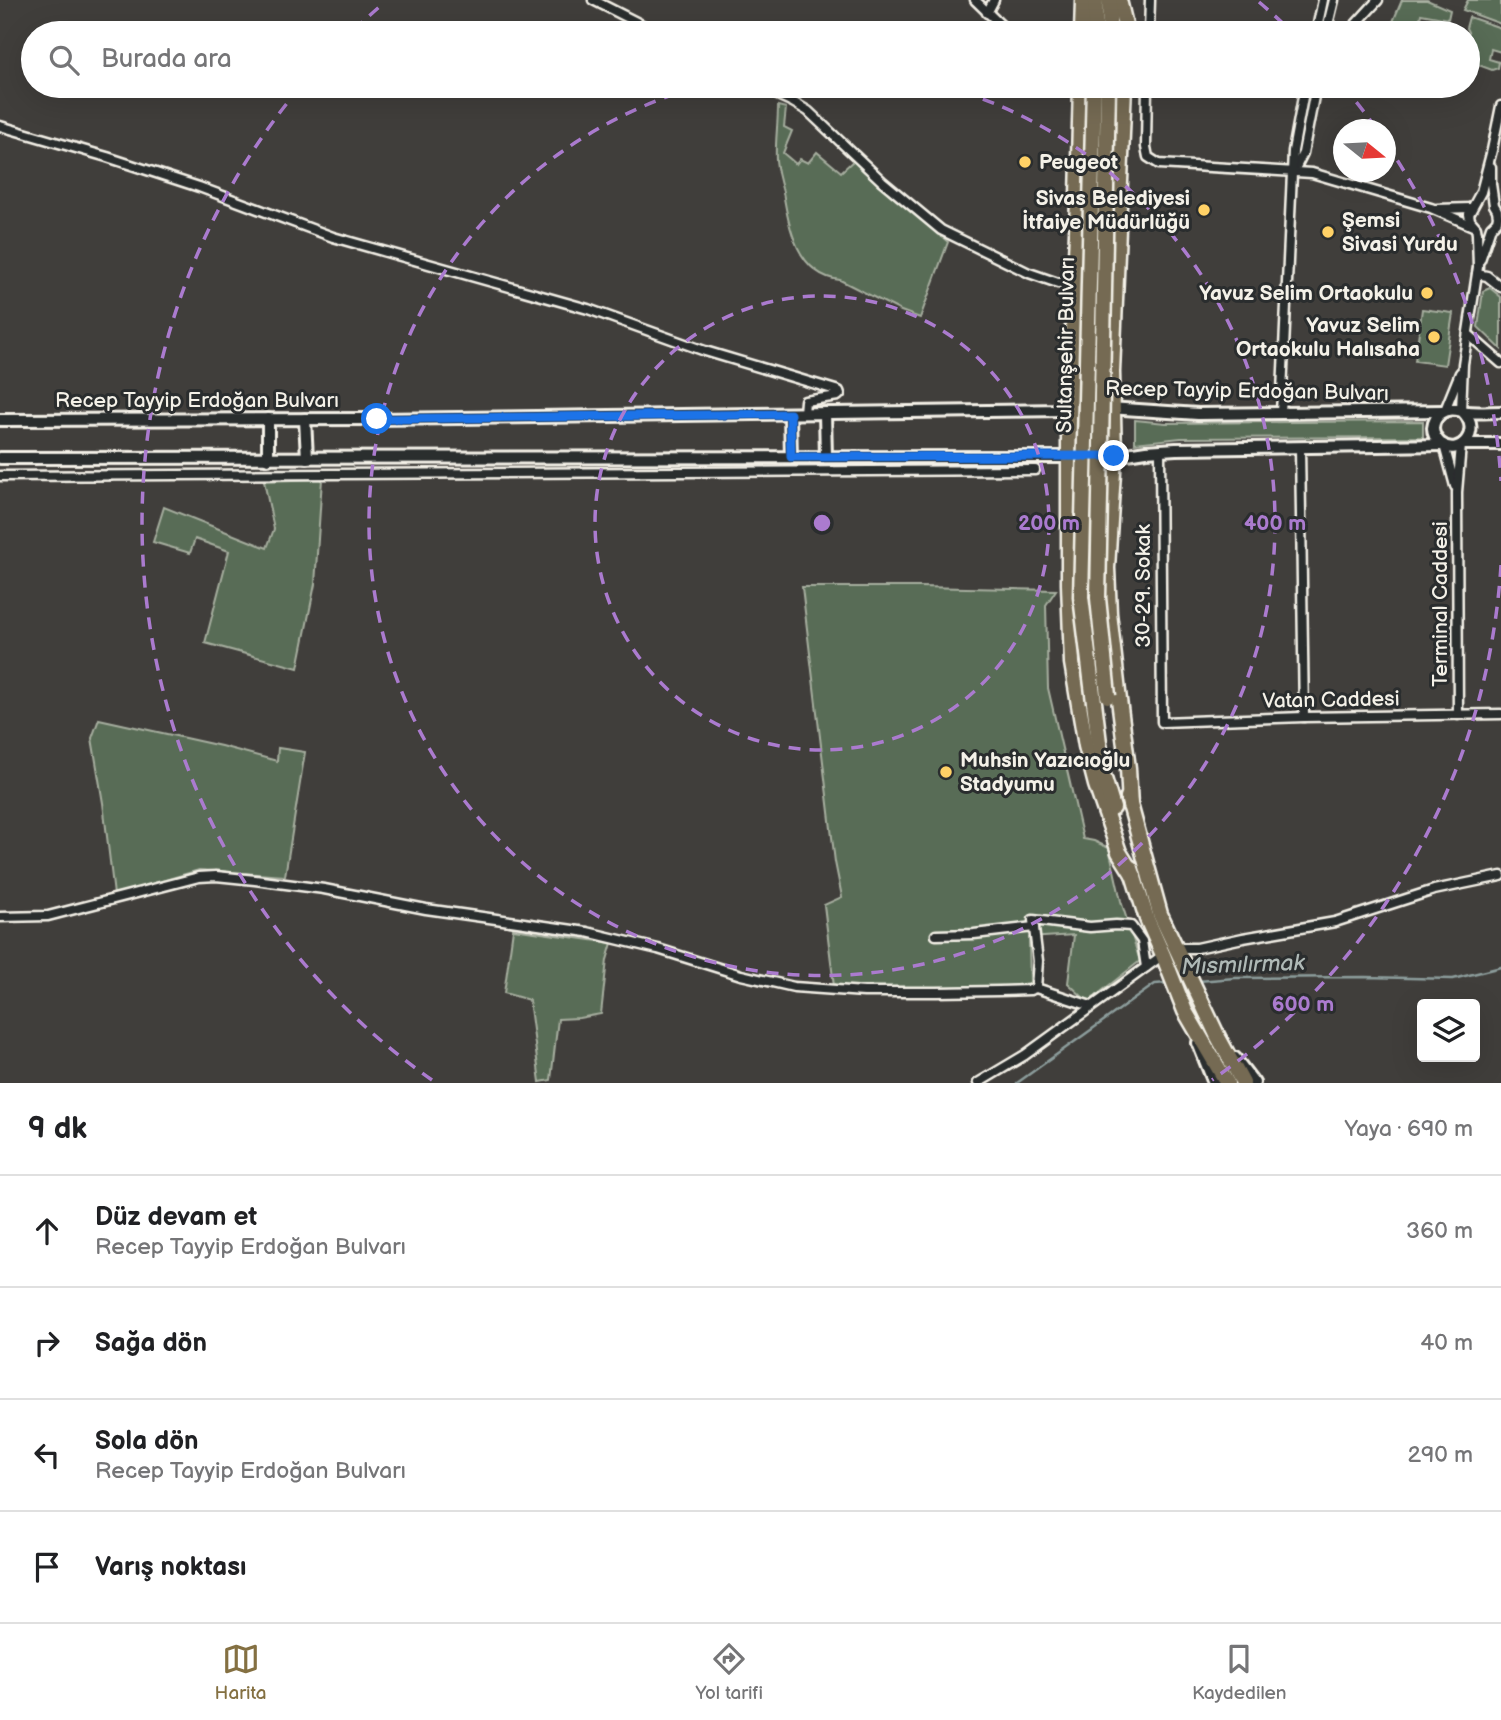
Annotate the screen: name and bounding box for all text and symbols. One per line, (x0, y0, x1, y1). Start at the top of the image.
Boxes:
search box (21, 21, 1480, 98)
icon: search (45, 41, 83, 79)
text: Burada ara (101, 44, 232, 75)
north arrow (1333, 119, 1396, 182)
place label: Peugeot (1039, 150, 1118, 175)
marker: Peugeot (1017, 154, 1033, 170)
place label: Sivas Belediyesi İtfaiye Müdürlüğü (1022, 186, 1190, 235)
marker: Sivas Belediyesi İtfaiye Müdürlüğü (1196, 202, 1212, 218)
place label: Şemsi Sivasi Yurdu (1342, 208, 1458, 257)
marker: Şemsi Sivasi Yurdu (1320, 224, 1336, 240)
street label: Sultanşehir Bulvarı (1052, 257, 1080, 433)
place label: Yavuz Selim Ortaokulu (1199, 281, 1413, 306)
marker: Yavuz Selim Ortaokulu (1419, 285, 1435, 301)
place label: Yavuz Selim Ortaokulu Halısaha (1236, 313, 1420, 362)
marker: Yavuz Selim Ortaokulu Halısaha (1426, 329, 1442, 345)
street label: Recep Tayyip Erdoğan Bulvarı (1105, 376, 1389, 406)
street label: Recep Tayyip Erdoğan Bulvarı (55, 388, 339, 413)
route start (361, 403, 392, 434)
route end (1098, 440, 1129, 471)
centre of rings (810, 511, 834, 535)
text: 200 m (1018, 511, 1080, 536)
text: 400 m (1244, 511, 1306, 536)
street label: Terminal Caddesi (1428, 521, 1453, 687)
street label: 30-29. Sokak (1131, 524, 1156, 648)
street label: Vatan Caddesi (1262, 686, 1400, 714)
place label: Muhsin Yazıcıoğlu Stadyumu (960, 748, 1130, 797)
marker: Muhsin Yazıcıoğlu Stadyumu (938, 764, 954, 780)
water label: Mısmılırmak (1181, 949, 1306, 981)
text: 600 m (1272, 992, 1334, 1017)
map controls (1417, 999, 1480, 1062)
button: layers (1417, 999, 1480, 1062)
text: 9 dk (28, 1111, 87, 1147)
text: Yaya · 690 m (1345, 1115, 1473, 1143)
text: Düz devam et (95, 1202, 257, 1233)
icon: ahead (28, 1212, 66, 1250)
text: 360 m (1406, 1217, 1473, 1245)
text: Recep Tayyip Erdoğan Bulvarı (95, 1233, 406, 1261)
icon: right (28, 1324, 66, 1362)
text: Sağa dön (95, 1328, 207, 1359)
text: 40 m (1420, 1329, 1473, 1357)
text: Sola dön (95, 1426, 199, 1457)
icon: left (28, 1436, 66, 1474)
text: 290 m (1407, 1441, 1473, 1469)
text: Recep Tayyip Erdoğan Bulvarı (95, 1457, 406, 1485)
icon: arrive (28, 1548, 66, 1586)
text: Varış noktası (95, 1552, 246, 1583)
tab: Harita (215, 1640, 267, 1705)
tab: Yol tarifi (696, 1640, 763, 1705)
tab: Kaydedilen (1192, 1640, 1286, 1705)

